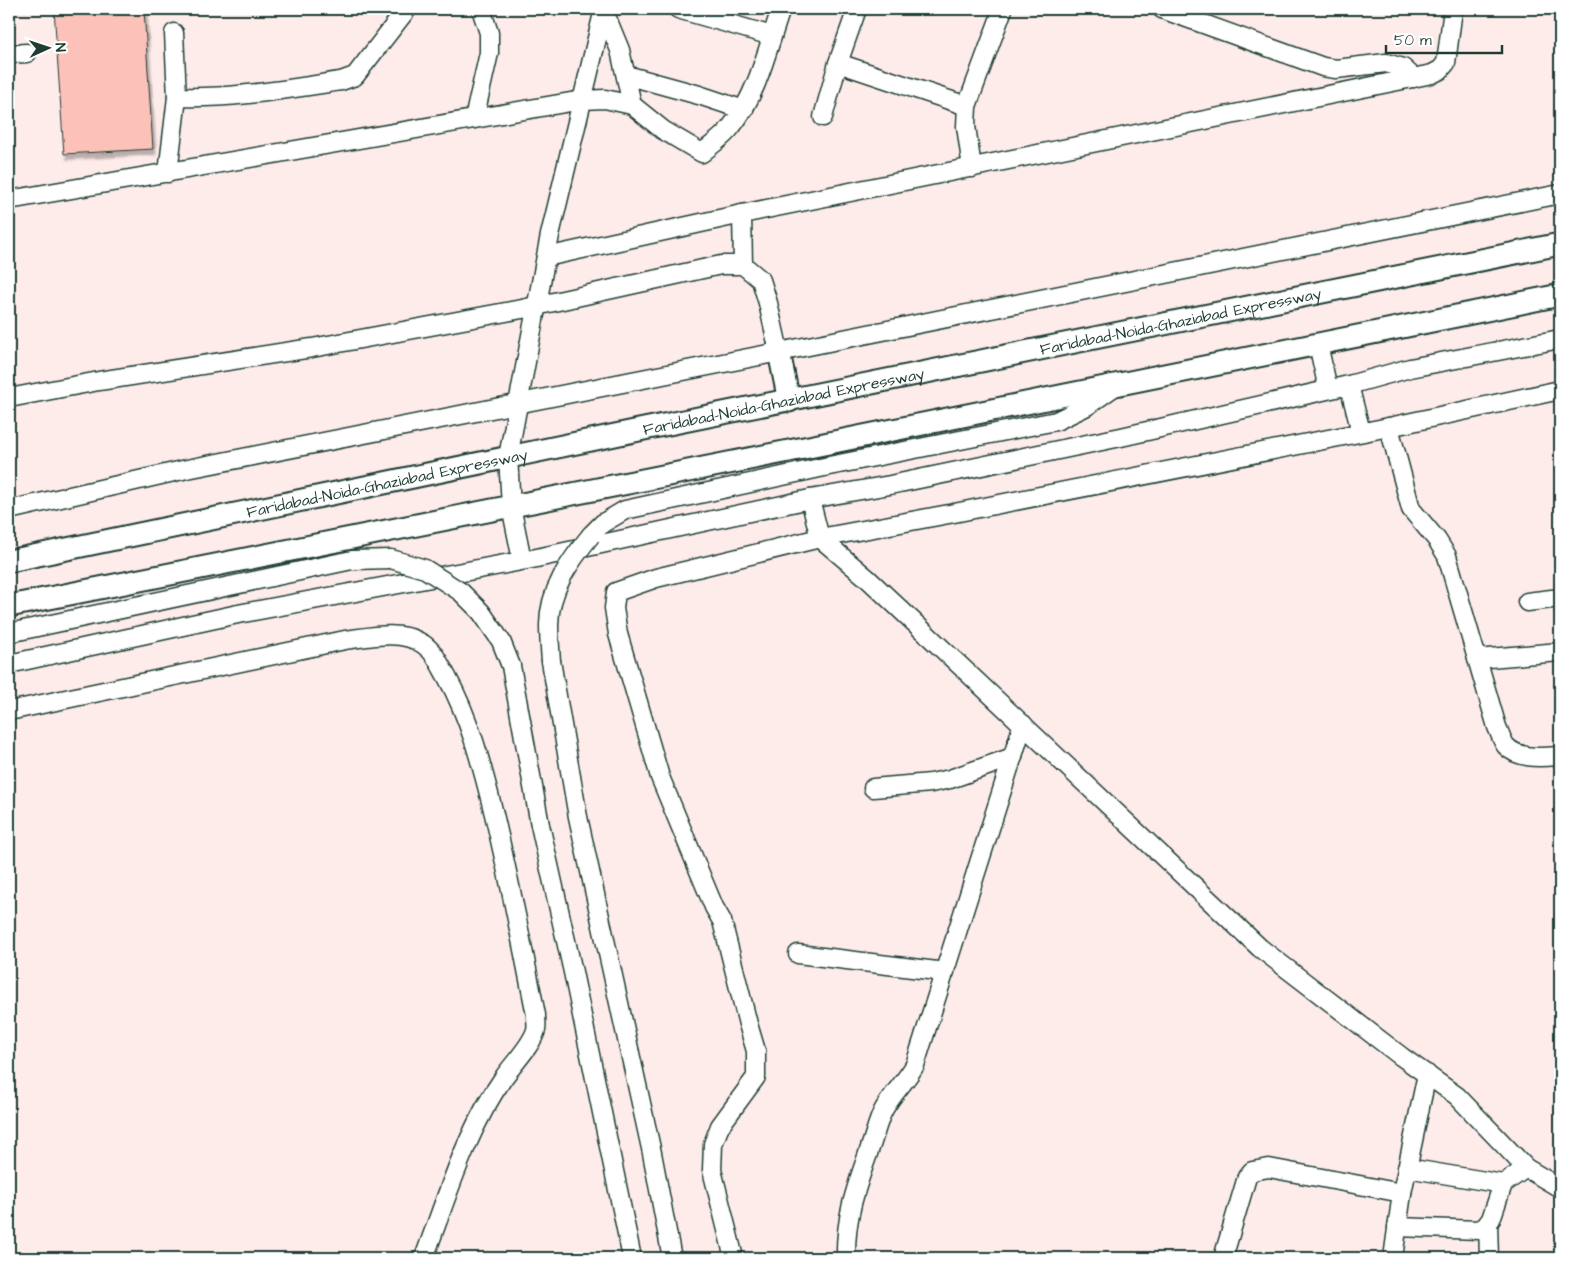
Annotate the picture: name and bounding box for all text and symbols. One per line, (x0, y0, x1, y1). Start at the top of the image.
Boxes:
north arrow (22, 22, 72, 72)
scale bar (1386, 22, 1503, 54)
text: 50 m (1394, 30, 1432, 51)
text: N (50, 42, 70, 52)
street label: Faridabad-Noida-Ghaziabad Expressway (1038, 282, 1324, 361)
street label: Faridabad-Noida-Ghaziabad Expressway (641, 363, 927, 441)
street label: Faridabad-Noida-Ghaziabad Expressway (245, 443, 530, 523)

